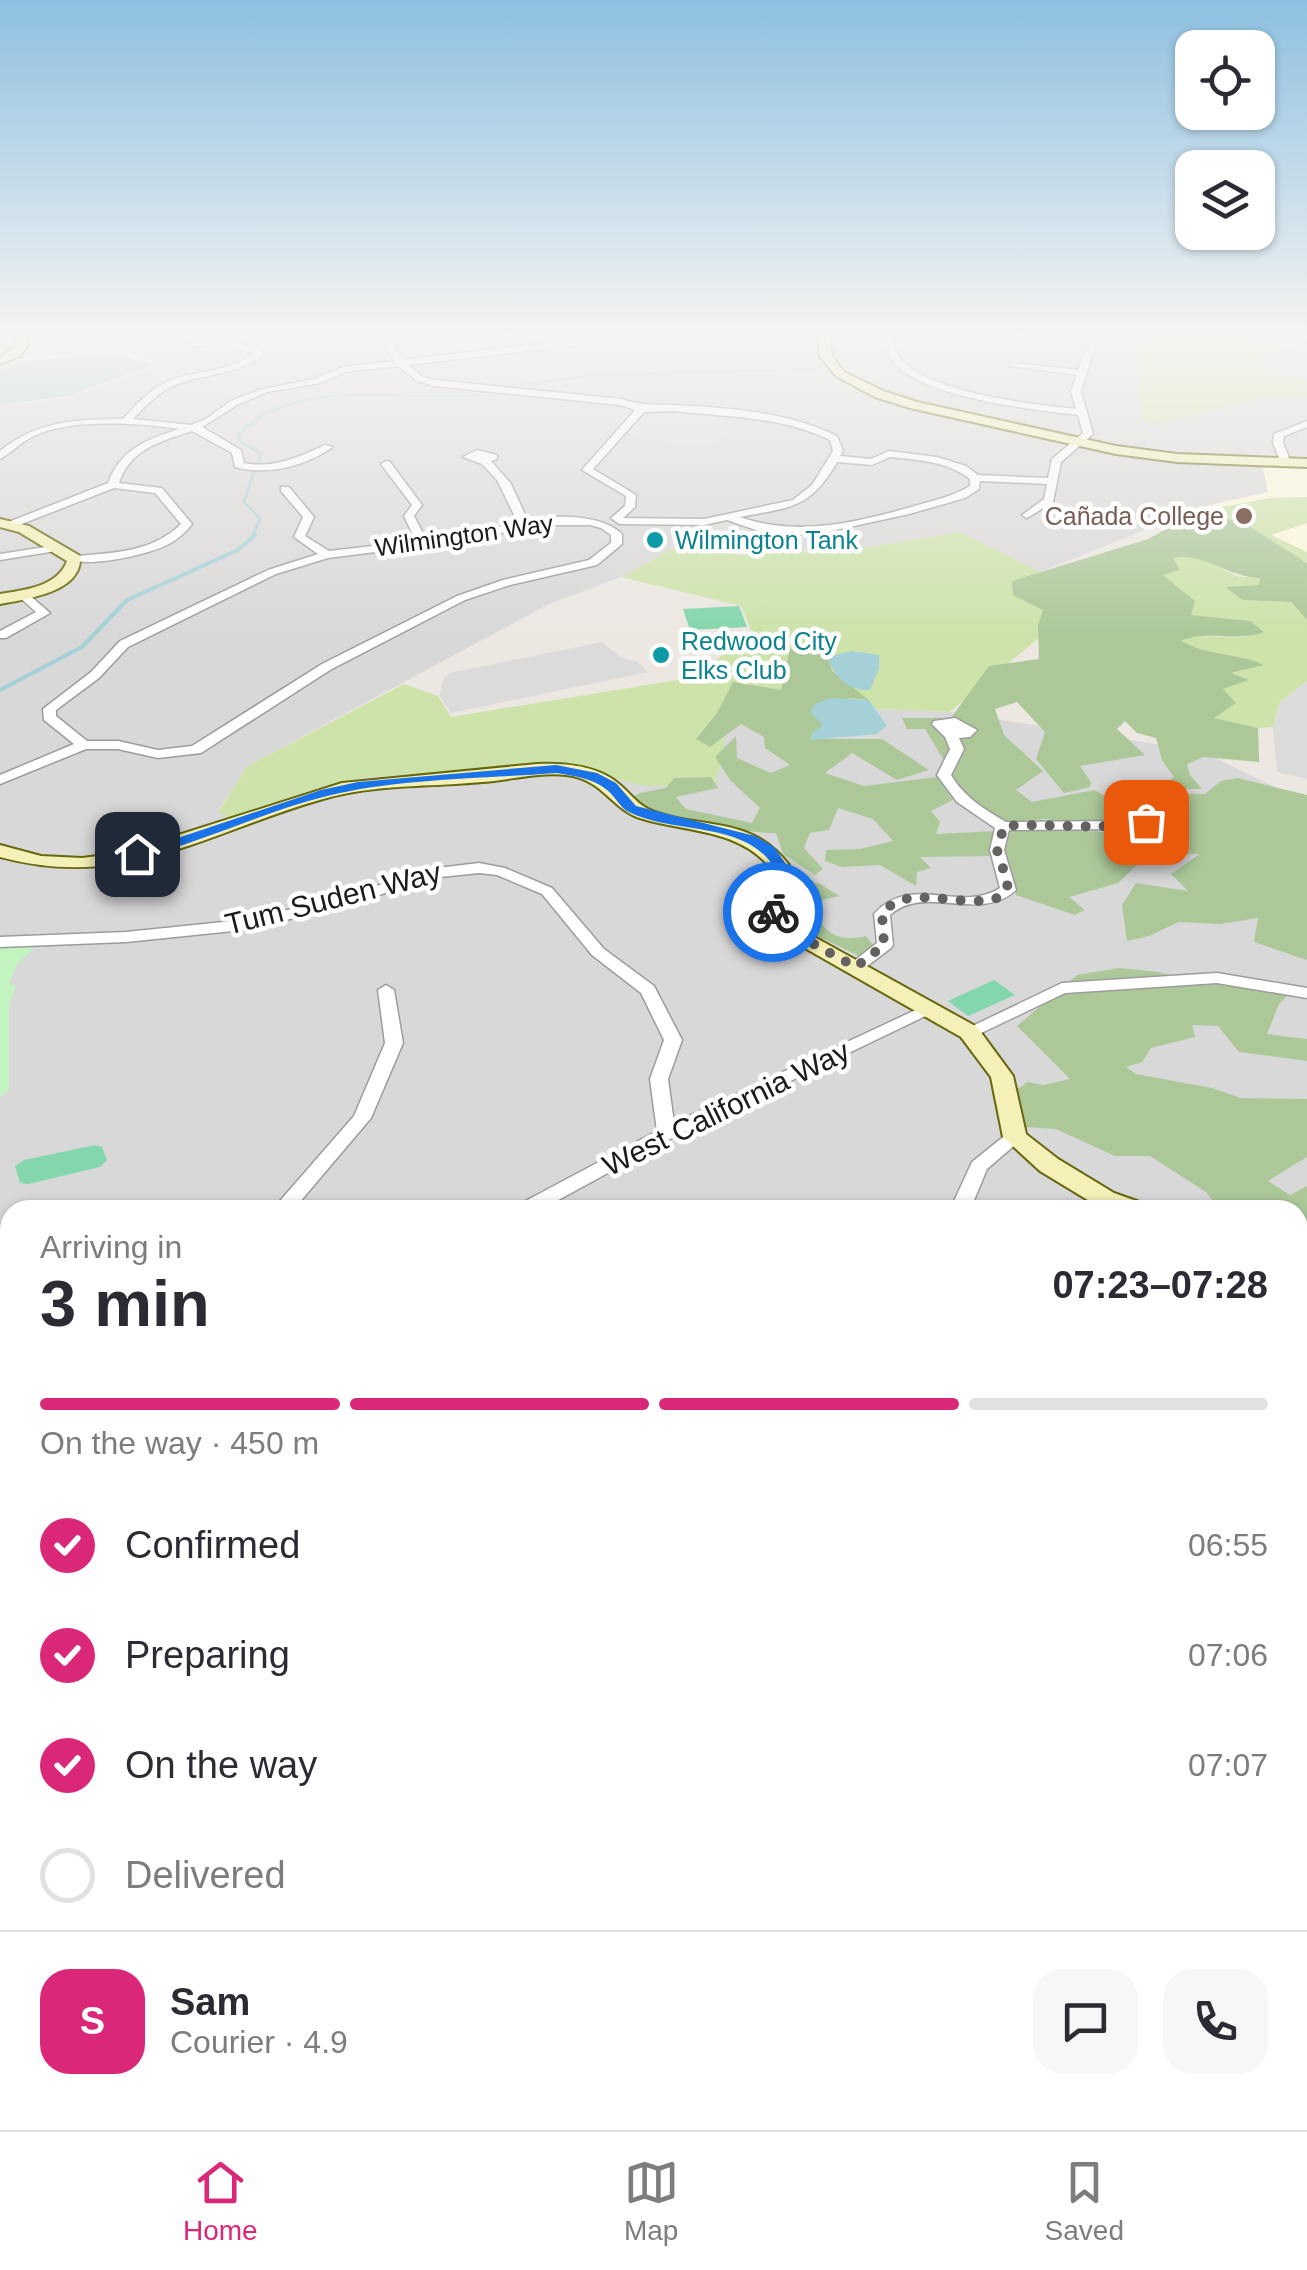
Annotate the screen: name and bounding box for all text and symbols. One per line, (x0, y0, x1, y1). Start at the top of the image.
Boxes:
map controls (1175, 30, 1275, 250)
button: locate (1175, 30, 1275, 130)
button: layers (1175, 150, 1275, 250)
place label: Cañada College (1045, 502, 1224, 530)
marker: Cañada College (1233, 505, 1255, 527)
street label: Wilmington Way (373, 509, 555, 561)
place label: Wilmington Tank (675, 526, 858, 554)
marker: Wilmington Tank (644, 529, 666, 551)
place label: Redwood City Elks Club (681, 627, 837, 684)
marker: Redwood City Elks Club (650, 644, 672, 666)
pin (1104, 780, 1189, 865)
icon: bag (1119, 795, 1174, 850)
pin (95, 812, 180, 897)
icon: home (110, 827, 165, 882)
street label: Tum Suden Way (222, 855, 444, 941)
courier (723, 862, 823, 962)
icon: bike (746, 885, 801, 940)
street label: West California Way (597, 1034, 855, 1182)
text: Arriving in (40, 1229, 182, 1265)
text: 07:23–07:28 (1052, 1264, 1268, 1306)
text: 3 min (40, 1267, 210, 1340)
text: On the way · 450 m (40, 1425, 319, 1461)
icon: check (40, 1518, 95, 1573)
text: Confirmed (125, 1524, 300, 1566)
text: 06:55 (1188, 1527, 1268, 1563)
icon: check (40, 1628, 95, 1683)
text: Preparing (125, 1634, 290, 1676)
text: 07:06 (1188, 1637, 1268, 1673)
icon: check (40, 1738, 95, 1793)
text: On the way (125, 1744, 317, 1786)
text: 07:07 (1188, 1747, 1268, 1783)
text: Delivered (125, 1854, 286, 1896)
button: chat (1033, 1969, 1138, 2074)
button: phone (1163, 1969, 1268, 2074)
text: Sam (170, 1981, 250, 2023)
text: S (80, 2000, 105, 2042)
text: Courier · 4.9 (170, 2024, 348, 2060)
tab: Home (183, 2155, 258, 2247)
tab: Map (624, 2155, 679, 2247)
tab: Saved (1045, 2155, 1124, 2247)

